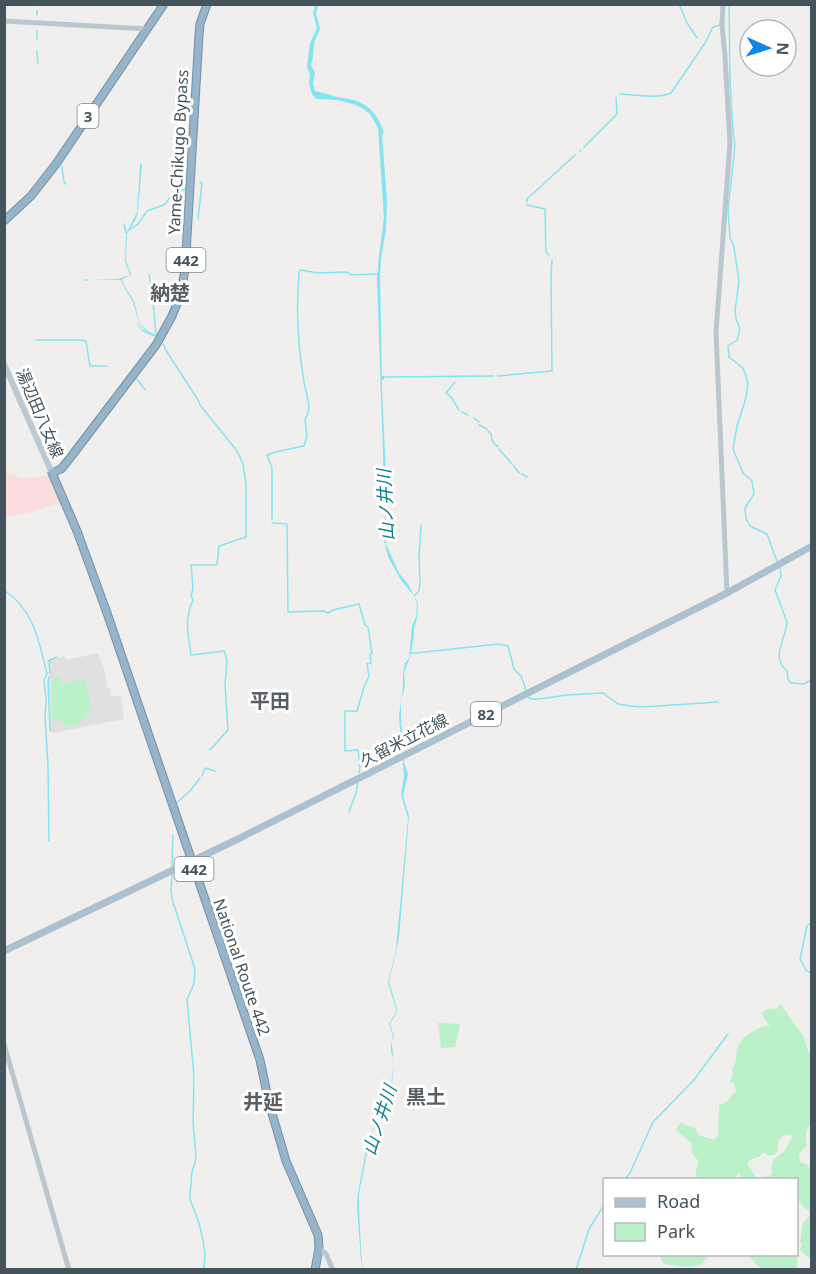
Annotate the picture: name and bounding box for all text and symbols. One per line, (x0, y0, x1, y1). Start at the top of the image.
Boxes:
north arrow (738, 18, 798, 78)
text: N (772, 42, 794, 56)
street label: Yame-Chikugo Bypass (163, 69, 193, 235)
road number: 3 (78, 104, 98, 128)
road number: 442 (166, 248, 206, 272)
district label: 納楚 (150, 279, 190, 306)
street label: 湯辺田八女線 (11, 365, 69, 461)
water label: 山ノ井川 (371, 466, 399, 542)
district label: 平田 (250, 687, 290, 714)
road number: 82 (471, 702, 501, 726)
street label: 久留米立花線 (356, 708, 452, 772)
road number: 442 (174, 857, 214, 881)
street label: National Route 442 (208, 895, 276, 1039)
water label: 山ノ井川 (356, 1080, 402, 1158)
district label: 黒土 (406, 1083, 446, 1110)
district label: 井延 (243, 1088, 283, 1115)
legend (603, 1178, 798, 1256)
text: Road (657, 1189, 700, 1213)
text: Park (657, 1219, 695, 1243)

